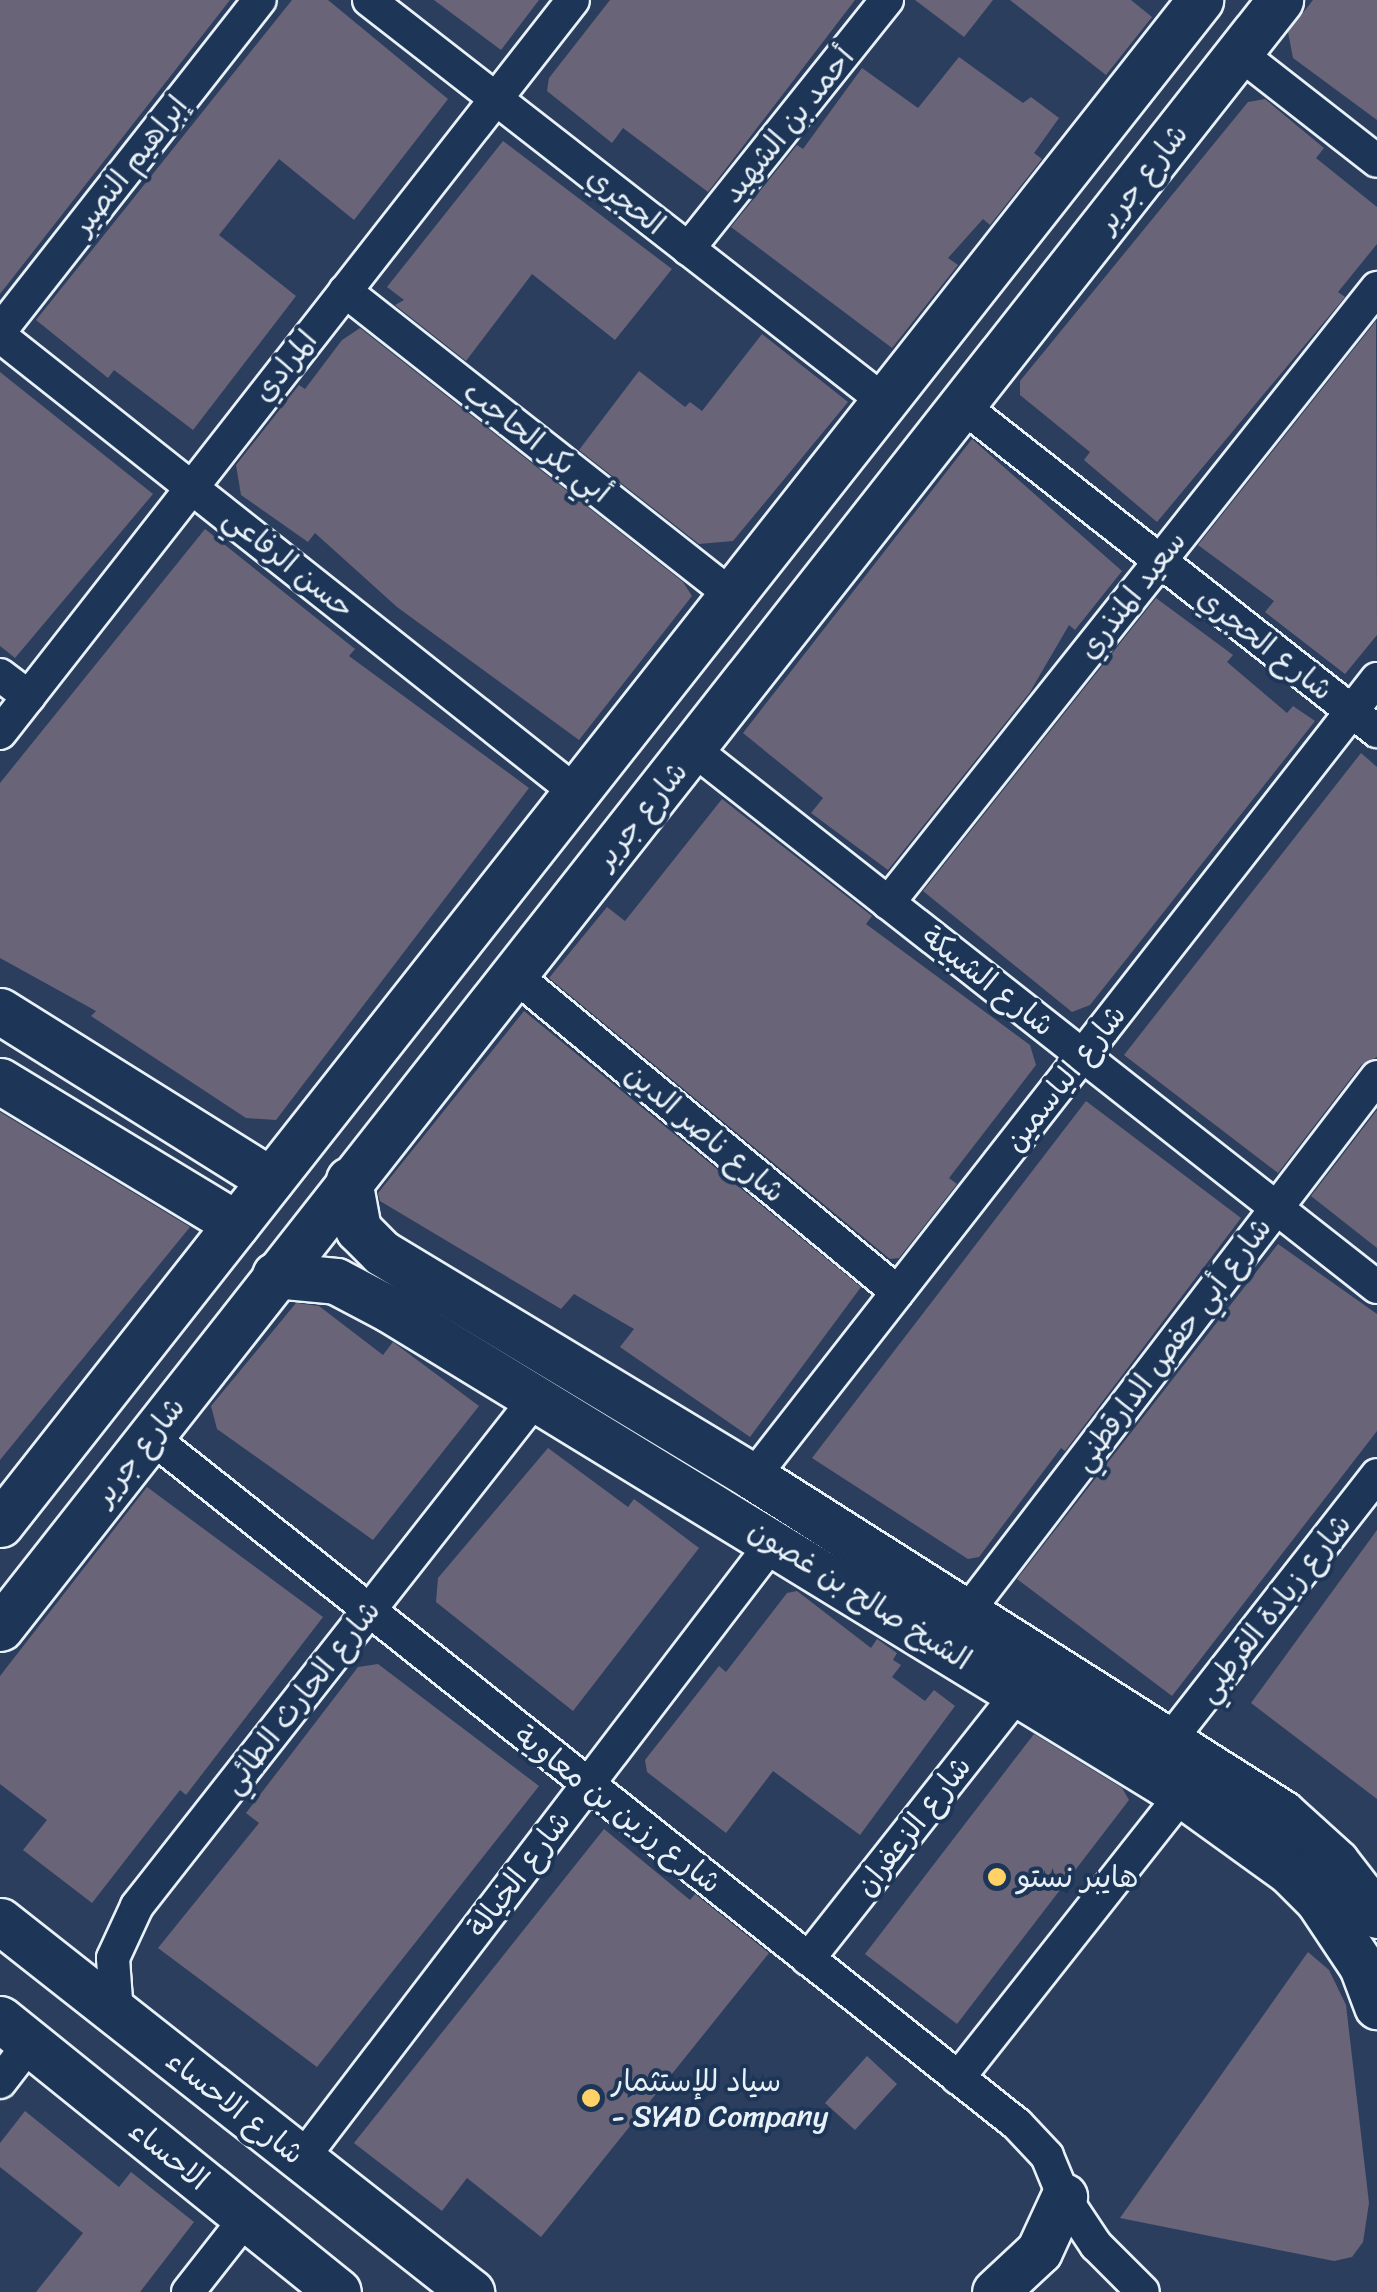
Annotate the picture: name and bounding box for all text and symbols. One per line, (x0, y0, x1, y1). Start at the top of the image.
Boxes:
street label: أحمد بن الشهيد (714, 40, 862, 210)
street label: إبراهيم النصير (65, 88, 195, 242)
street label: شارع جرير (1089, 117, 1195, 239)
street label: الحجري (580, 159, 672, 243)
street label: المرادي (245, 323, 325, 409)
street label: أبي بكر الحاجب (456, 373, 618, 511)
street label: حسن الرفاعي (217, 500, 361, 626)
street label: سعيد المنذري (1071, 523, 1193, 667)
street label: شارع الحجري (1190, 580, 1340, 708)
street label: شارع جرير (587, 754, 695, 876)
street label: شارع الشبيكة (915, 918, 1061, 1044)
street label: شارع الياسمين (996, 997, 1134, 1159)
street label: شارع ناصر الدين (618, 1056, 792, 1210)
street label: شارع أبي حفص الدارقطني (1065, 1210, 1279, 1478)
street label: شارع جرير (86, 1390, 192, 1512)
street label: شارع زيادة القرطبي (1189, 1507, 1359, 1709)
street label: الشيخ صالح بن غصون (742, 1512, 978, 1678)
street label: شارع الحارث الطائي (214, 1593, 388, 1801)
street label: شارع رزين بن معاوية (507, 1717, 729, 1901)
street label: شارع الزعفران (847, 1749, 979, 1903)
street label: شارع الخيالة (460, 1804, 578, 1944)
place label: هايبر نستو (1017, 1859, 1138, 1895)
marker: هايبر نستو (986, 1866, 1008, 1888)
street label: شارع الاحساء (159, 2042, 311, 2172)
place label: سياد للإستثمار - SYAD Company (611, 2063, 828, 2134)
marker: سياد للإستثمار - SYAD Company (580, 2087, 602, 2109)
street label: الاحساء (122, 2112, 216, 2198)

